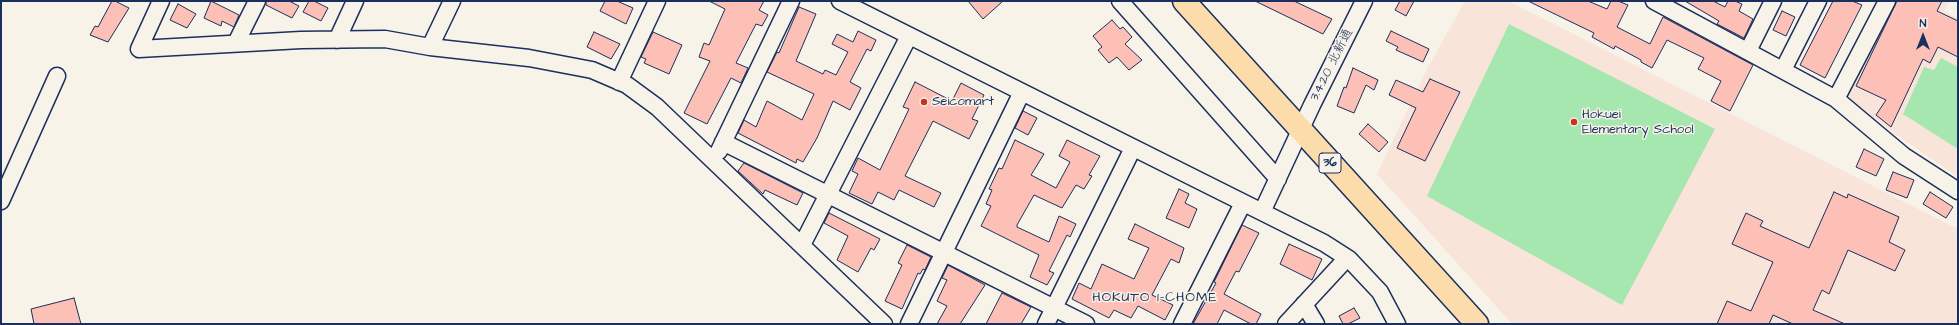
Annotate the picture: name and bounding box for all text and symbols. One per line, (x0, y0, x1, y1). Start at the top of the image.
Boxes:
north arrow (1903, 16, 1943, 56)
text: N (1920, 16, 1926, 31)
street label: 3.4.20 北新通 (1307, 26, 1357, 104)
place label: Seicomart (932, 94, 994, 110)
marker: Seicomart (919, 97, 929, 107)
place label: Hokuei Elementary School (1582, 107, 1693, 138)
marker: Hokuei Elementary School (1569, 117, 1579, 127)
road number: 36 (1319, 153, 1341, 173)
district label: HOKUTO 1-CHOME (1092, 290, 1218, 306)

